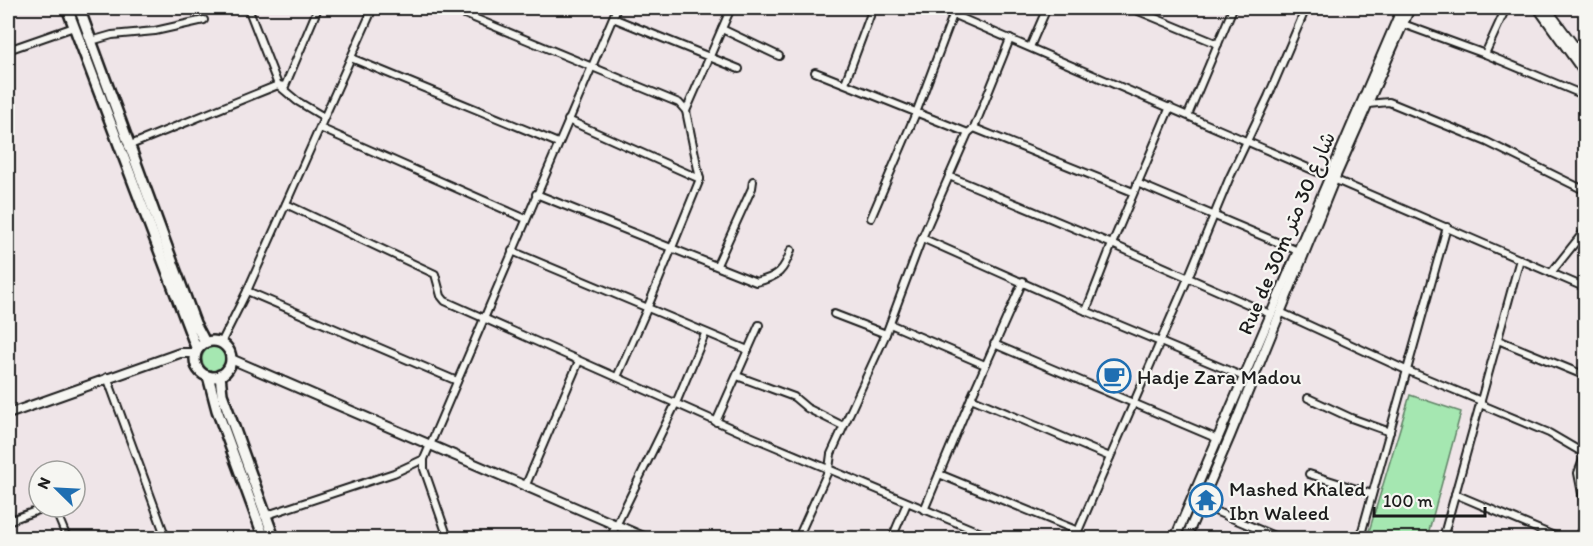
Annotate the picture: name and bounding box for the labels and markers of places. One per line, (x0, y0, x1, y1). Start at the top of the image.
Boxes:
cafe icon: Hadje Zara Madou (1096, 358, 1132, 394)
place label: Hadje Zara Madou (1137, 364, 1302, 389)
place label: Mashed Khaled Ibn Waleed (1229, 476, 1366, 525)
temple icon: Mashed Khaled Ibn Waleed (1188, 482, 1224, 518)

